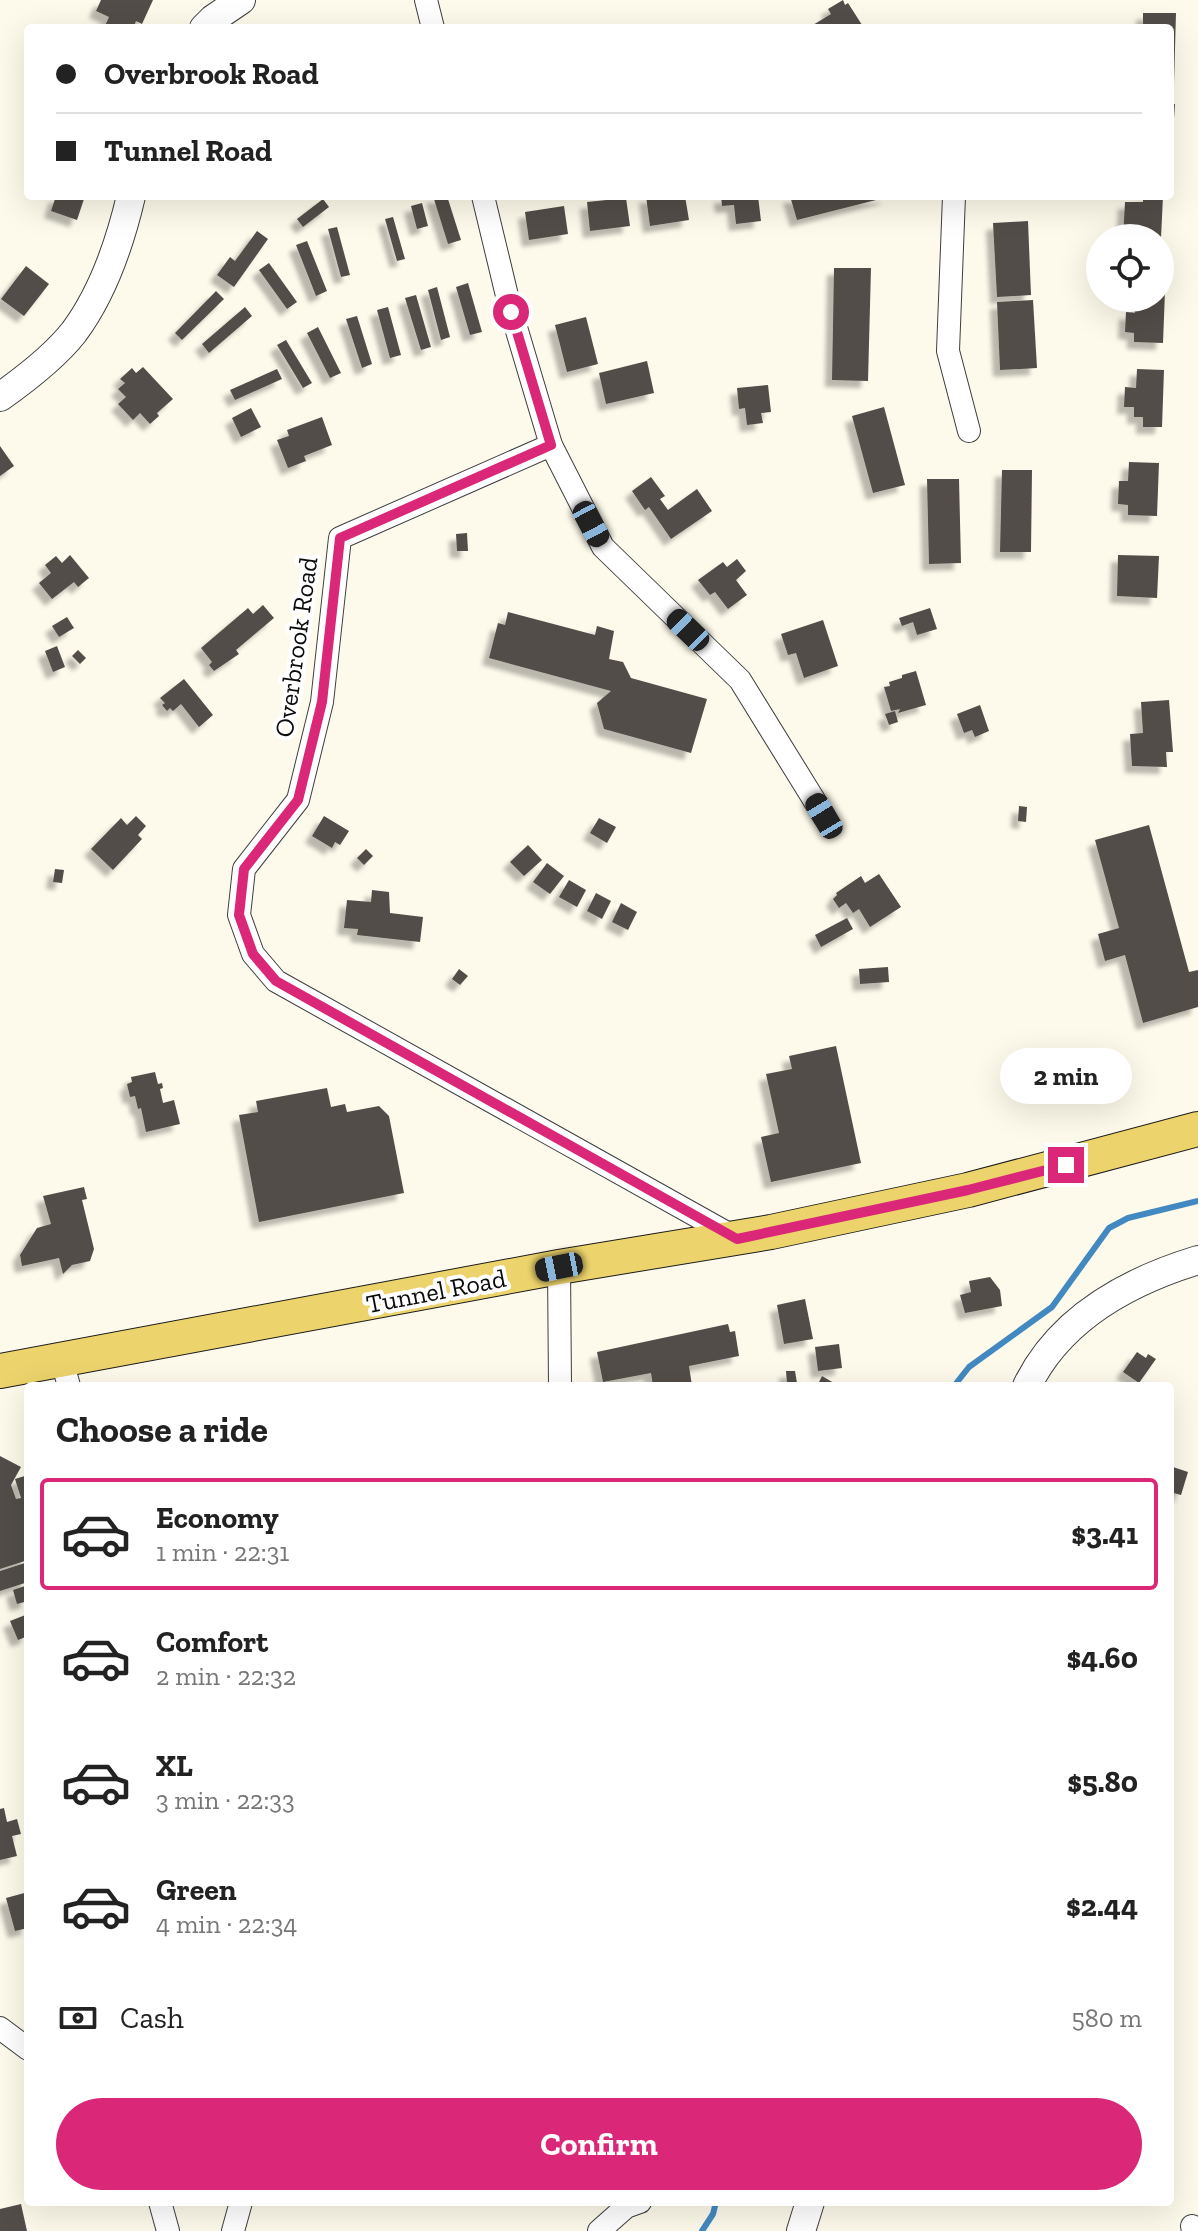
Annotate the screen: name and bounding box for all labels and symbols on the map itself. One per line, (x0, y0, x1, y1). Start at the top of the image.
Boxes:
route start (493, 294, 529, 330)
car (569, 497, 613, 551)
street label: Overbrook Road (268, 555, 324, 739)
car (662, 605, 714, 655)
car (801, 789, 847, 843)
callout: 2 min (1000, 1049, 1132, 1105)
route end (1048, 1147, 1084, 1183)
car (533, 1251, 585, 1283)
street label: Tunnel Road (364, 1262, 508, 1320)

